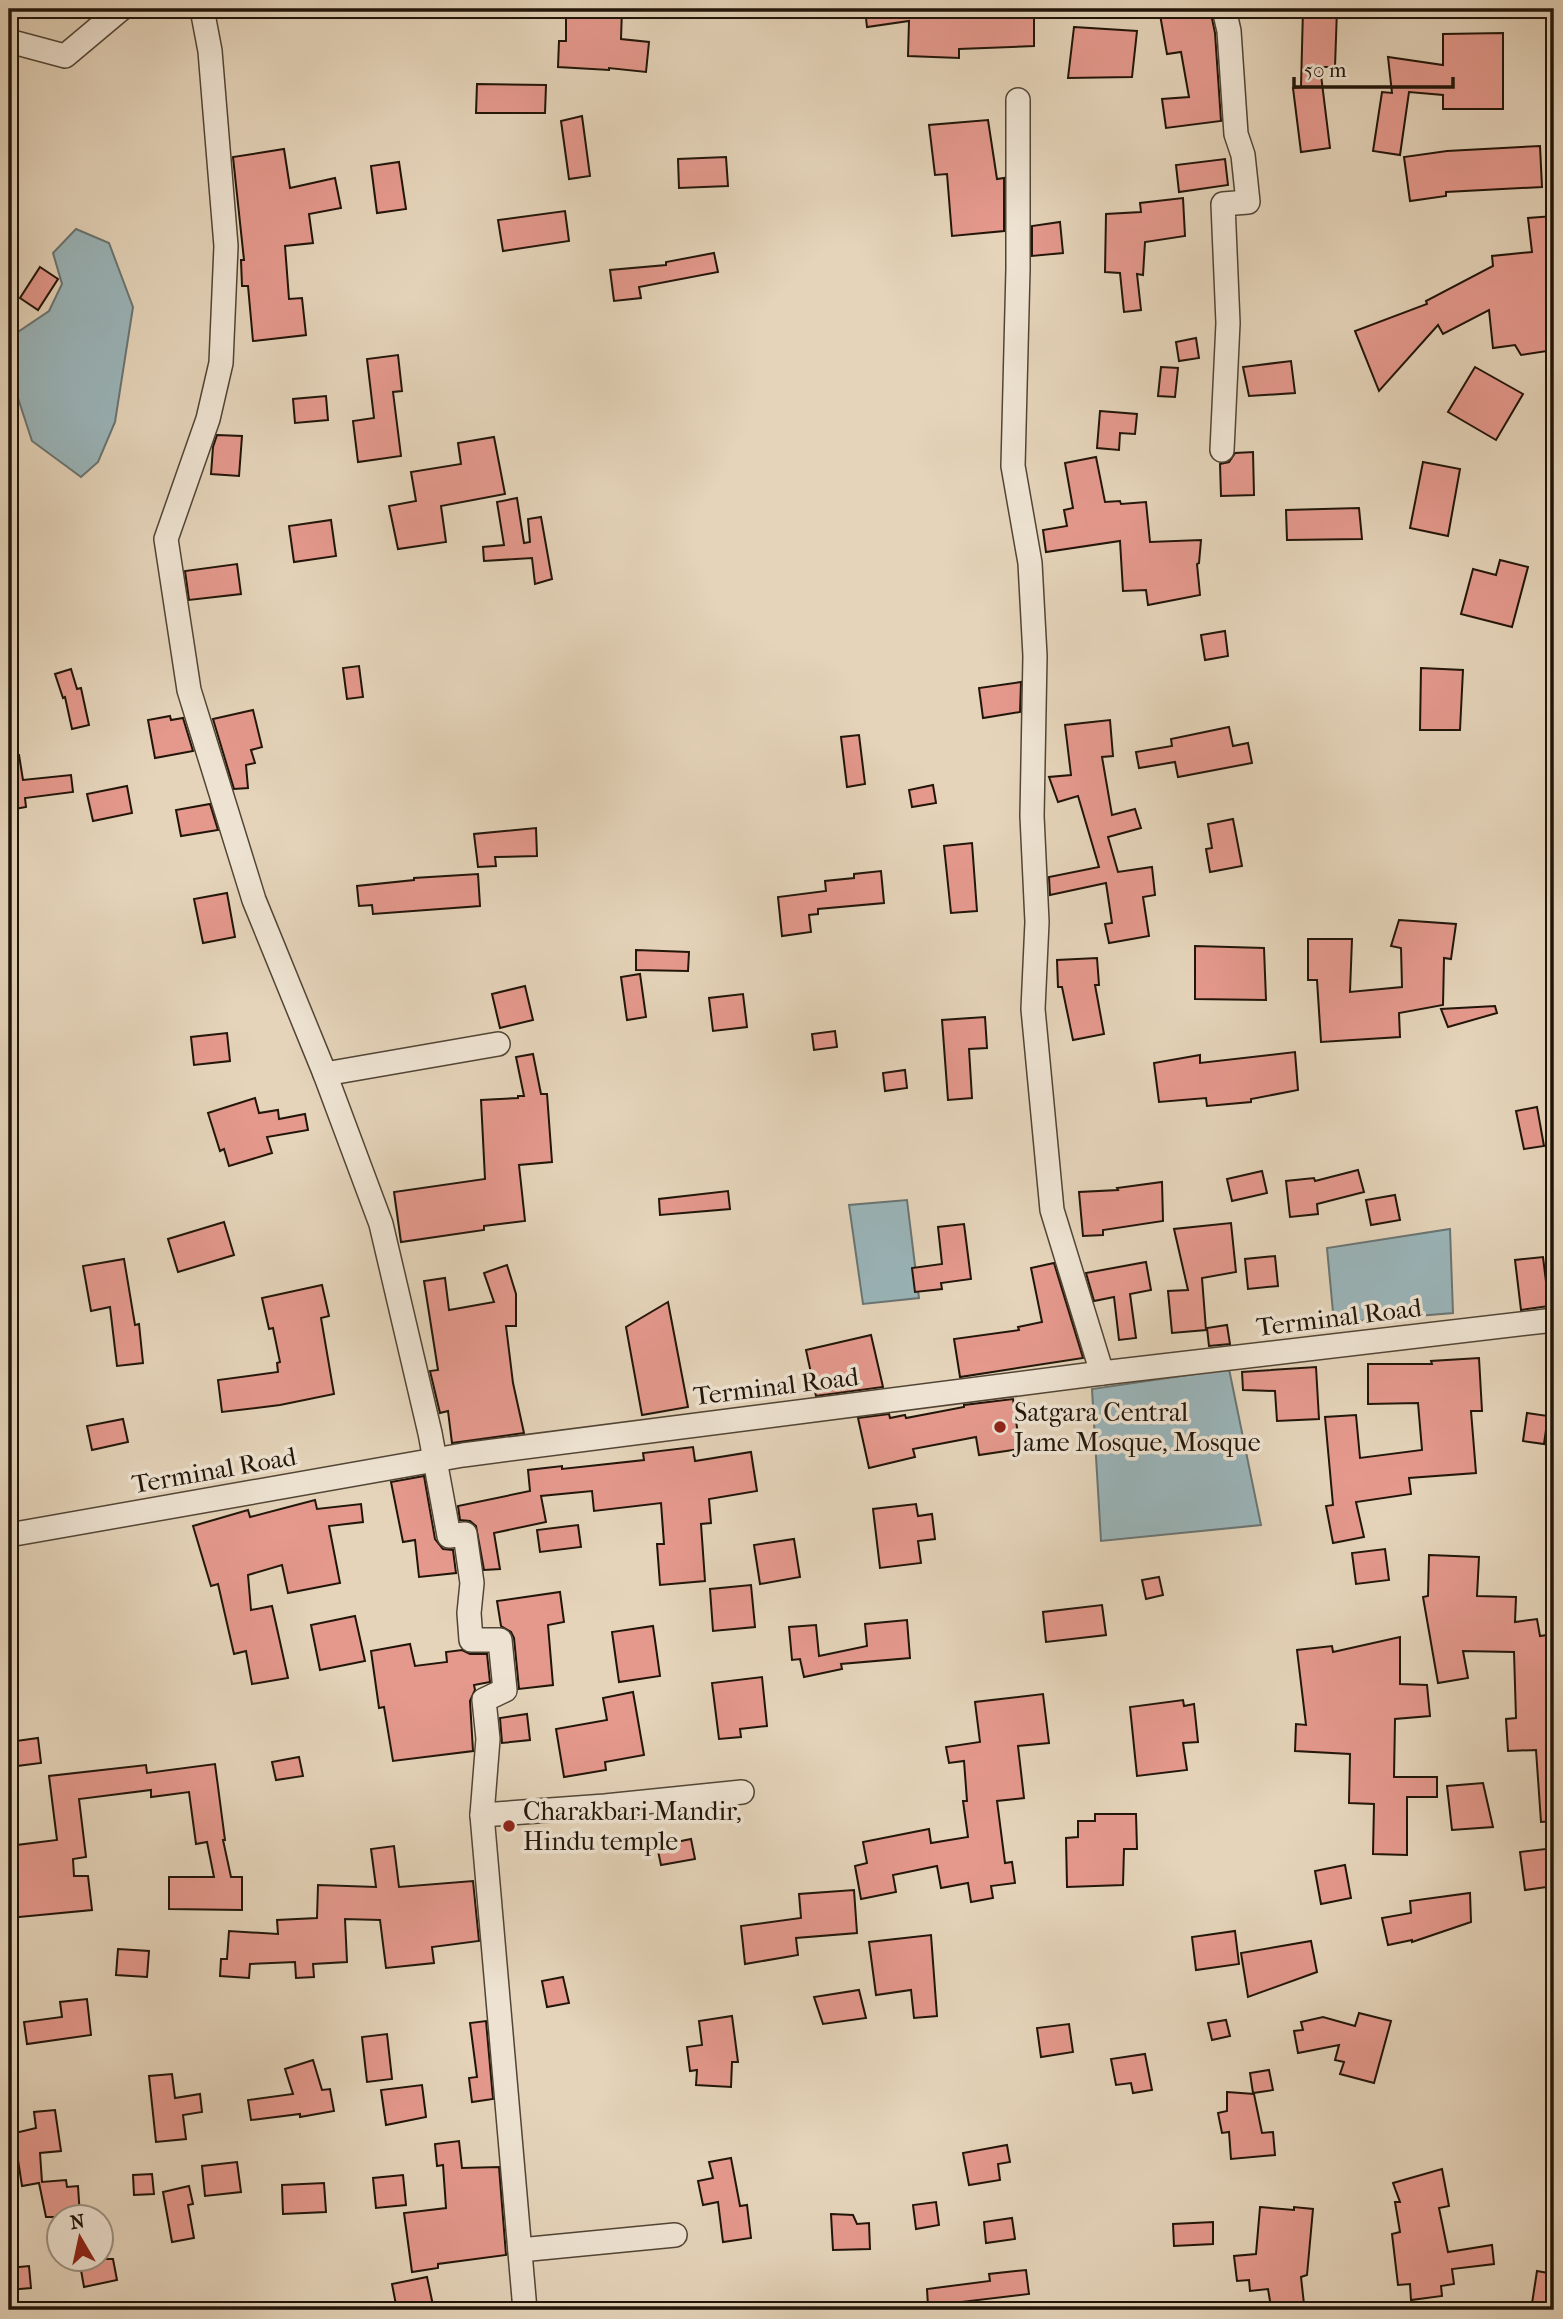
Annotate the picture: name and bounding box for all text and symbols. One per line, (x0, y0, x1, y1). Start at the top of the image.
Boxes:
scale bar (1294, 46, 1453, 90)
text: 50 m (1304, 58, 1347, 82)
street label: Terminal Road (1255, 1292, 1424, 1343)
street label: Terminal Road (692, 1361, 861, 1412)
place label: Satgara Central Jame Mosque, Mosque (1012, 1397, 1261, 1458)
marker: Satgara Central Jame Mosque, Mosque (992, 1419, 1008, 1435)
street label: Terminal Road (129, 1441, 300, 1500)
place label: Charakbari Mandir, Hindu temple (523, 1796, 742, 1857)
marker: Charakbari Mandir, Hindu temple (501, 1818, 517, 1834)
north arrow (46, 2204, 116, 2274)
text: N (69, 2210, 87, 2234)

